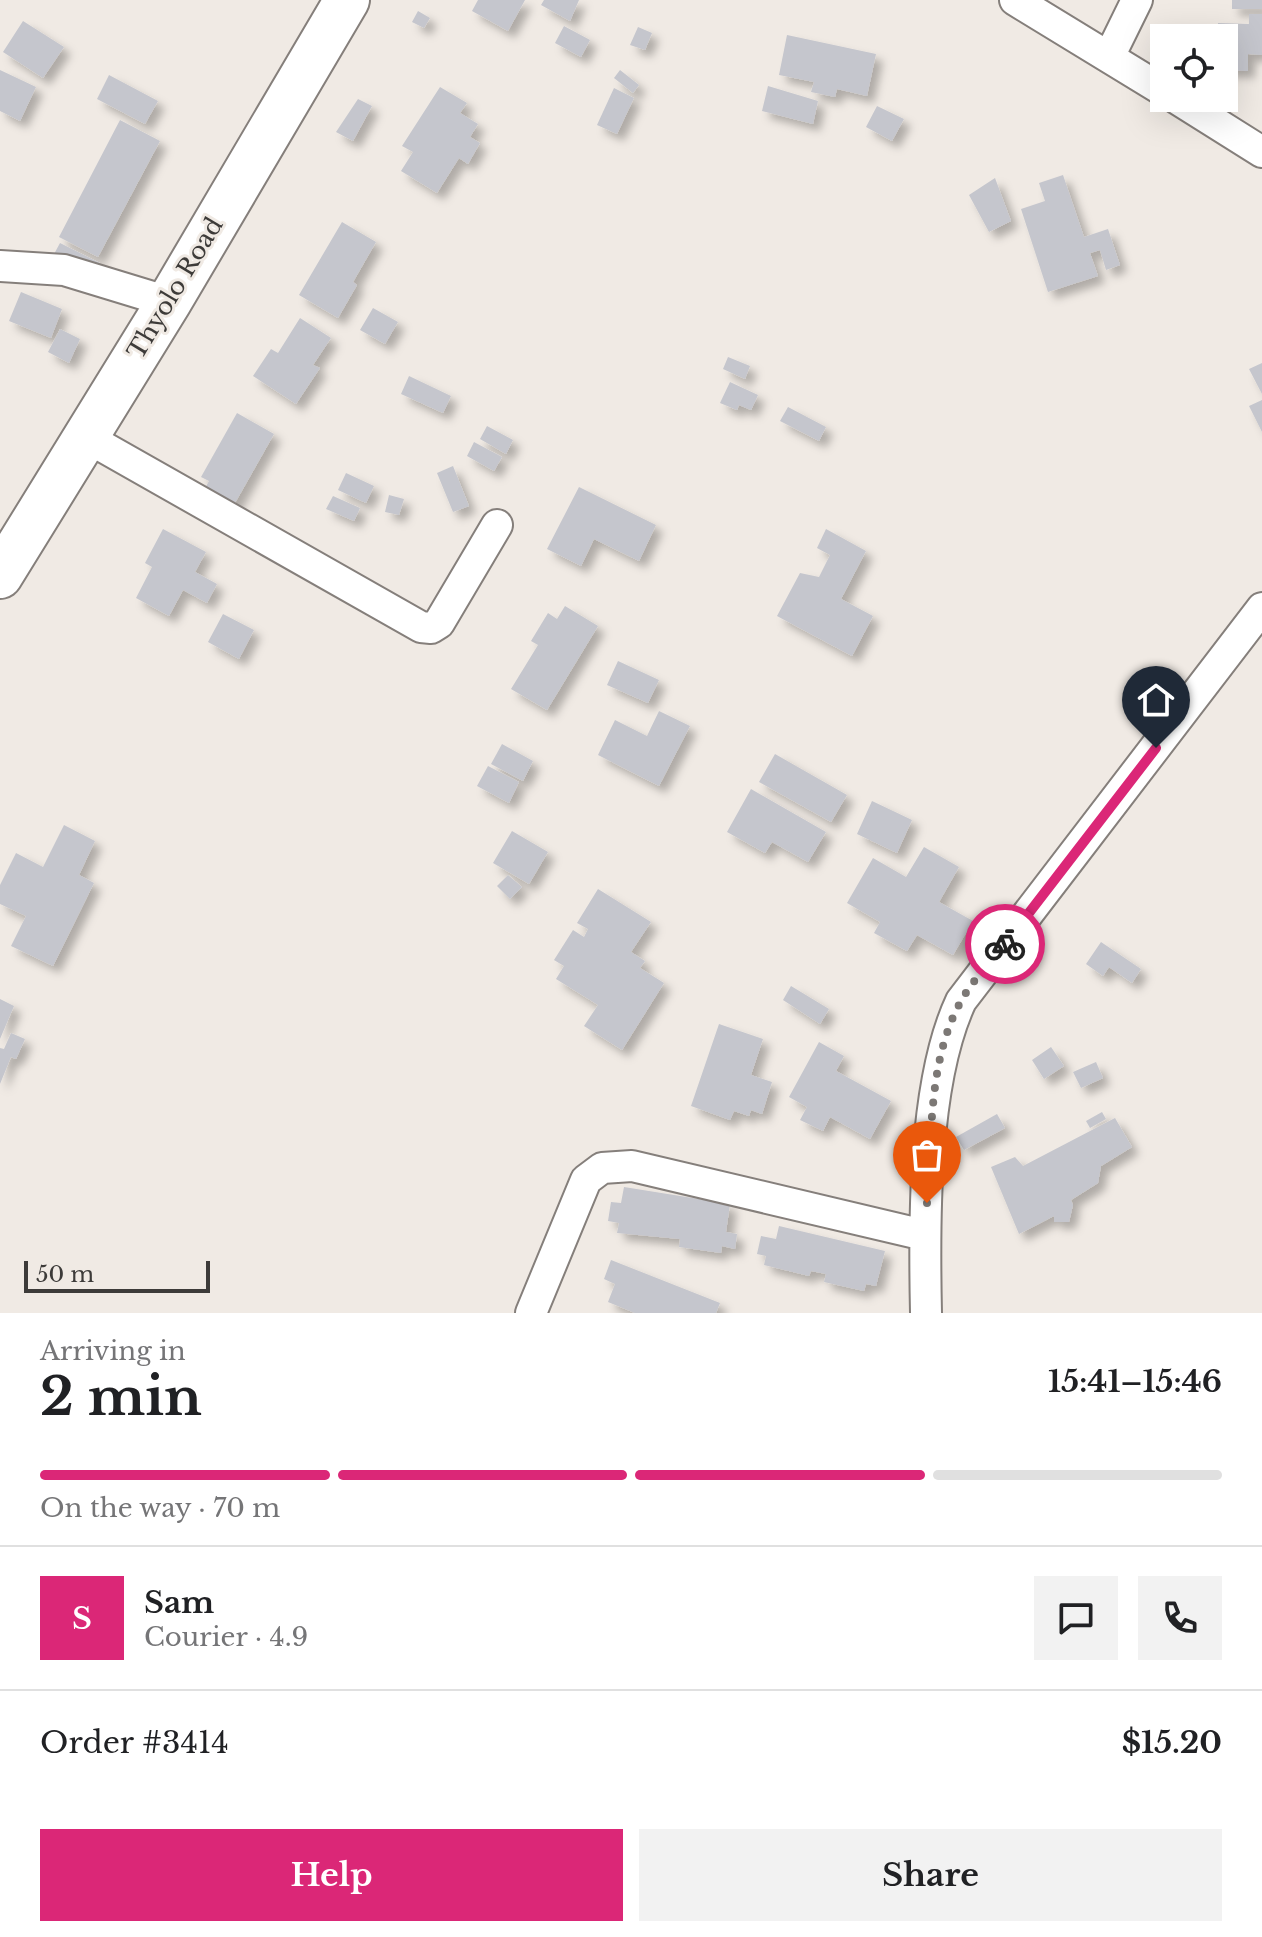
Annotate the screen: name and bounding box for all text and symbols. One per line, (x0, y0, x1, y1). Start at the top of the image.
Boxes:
map controls (1150, 24, 1238, 112)
button: locate (1150, 24, 1238, 112)
street label: Thyolo Road (121, 212, 229, 364)
pin (1122, 666, 1190, 748)
icon: home (1134, 678, 1178, 722)
courier (965, 904, 1045, 984)
icon: bike (983, 922, 1027, 966)
pin (893, 1121, 961, 1203)
icon: bag (905, 1133, 949, 1177)
scale bar (24, 1257, 210, 1293)
text: 50 m (36, 1261, 94, 1288)
text: Arriving in (40, 1335, 186, 1367)
text: 15:41–15:46 (1048, 1363, 1222, 1400)
text: 2 min (40, 1365, 202, 1429)
text: On the way · 70 m (40, 1492, 280, 1524)
button: chat (1034, 1576, 1118, 1660)
button: phone (1138, 1576, 1222, 1660)
text: Sam (144, 1584, 214, 1621)
text: S (72, 1600, 92, 1637)
text: Courier · 4.9 (144, 1621, 308, 1653)
text: Order #3414 (40, 1724, 229, 1761)
text: $15.20 (1122, 1724, 1222, 1761)
button: Help (40, 1829, 623, 1921)
button: Share (639, 1829, 1222, 1921)

